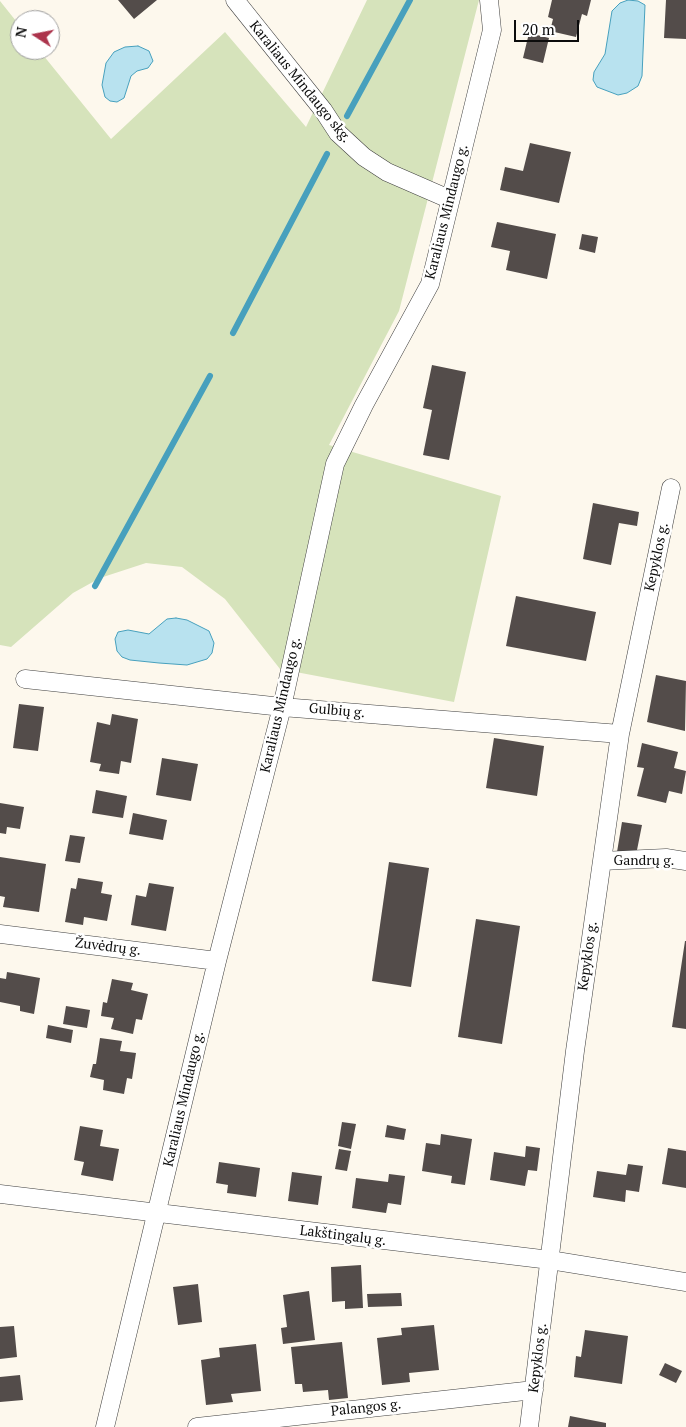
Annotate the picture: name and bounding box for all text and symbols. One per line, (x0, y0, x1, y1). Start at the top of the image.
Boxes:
north arrow (10, 10, 60, 60)
scale bar (516, 10, 581, 42)
street label: Karaliaus Mindaugo skg. (246, 18, 354, 146)
text: 20 m (522, 19, 555, 39)
text: N (10, 25, 31, 39)
street label: Karaliaus Mindaugo g. (422, 143, 472, 281)
street label: Kepyklos g. (641, 521, 673, 593)
street label: Karaliaus Mindaugo g. (257, 635, 305, 775)
street label: Gulbių g. (308, 700, 366, 722)
street label: Gandrų g. (614, 853, 674, 869)
street label: Kepyklos g. (575, 920, 601, 992)
street label: Žuvėdrų g. (74, 935, 142, 959)
street label: Karaliaus Mindaugo g. (160, 1029, 208, 1169)
street label: Lakštingalų g. (299, 1222, 387, 1250)
street label: Kepyklos g. (525, 1322, 551, 1394)
street label: Palangos g. (330, 1396, 402, 1420)

